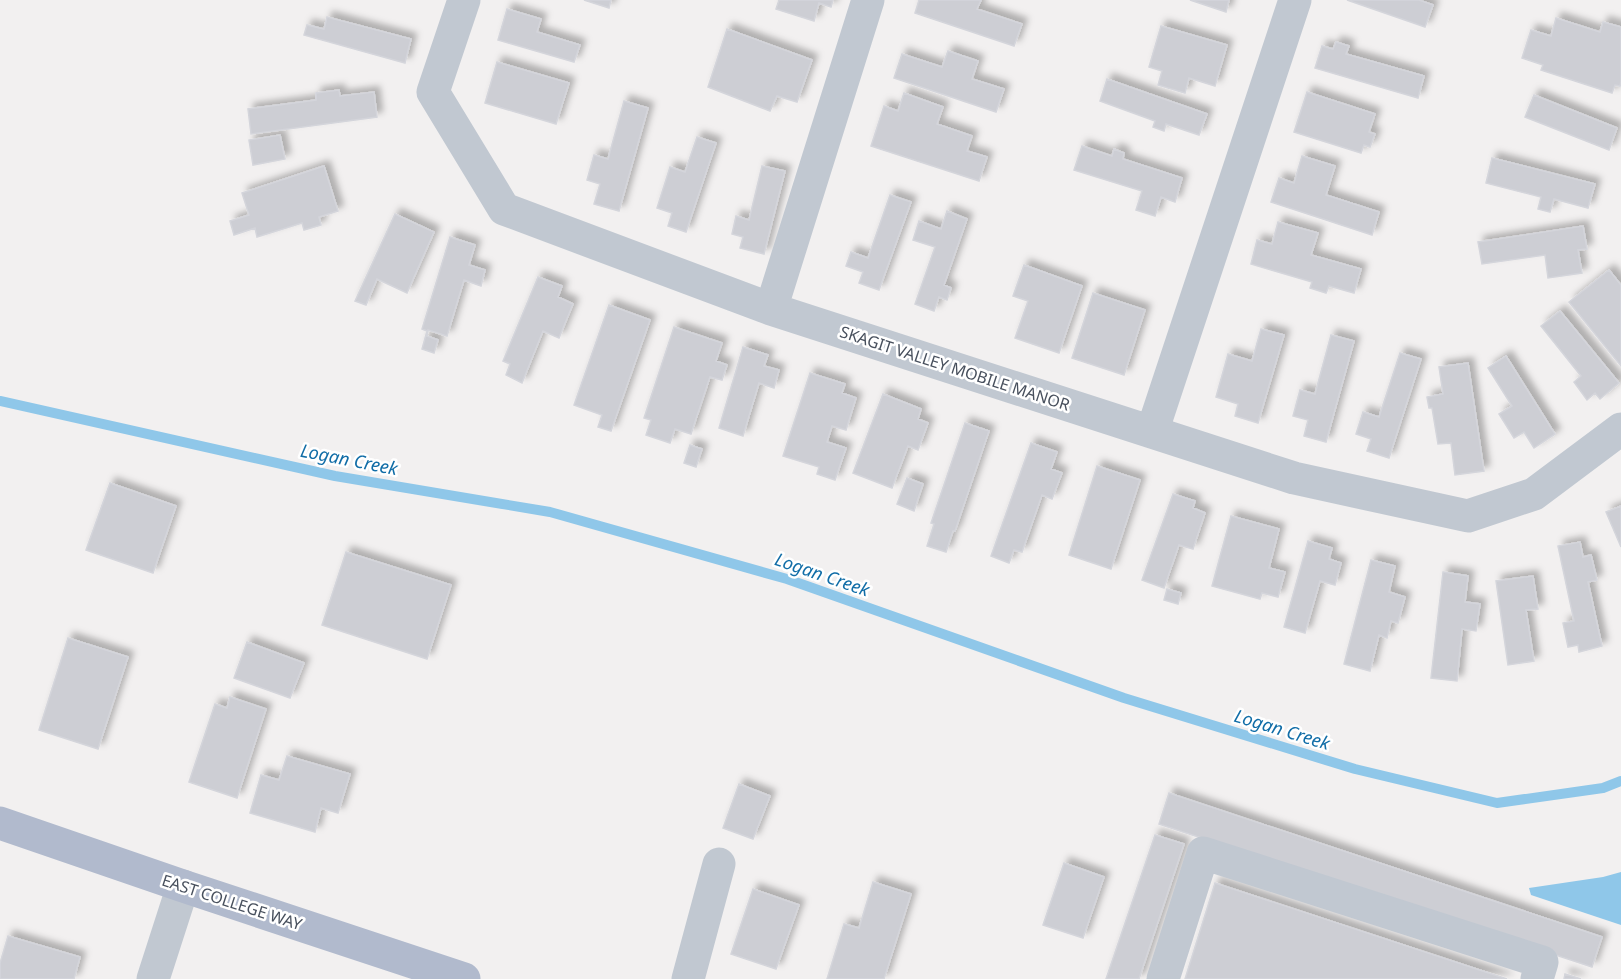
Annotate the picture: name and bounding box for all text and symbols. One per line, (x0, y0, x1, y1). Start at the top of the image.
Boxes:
street label: SKAGIT VALLEY MOBILE MANOR (837, 320, 1073, 416)
water label: Logan Creek (298, 438, 401, 480)
water label: Logan Creek (772, 547, 874, 602)
water label: Logan Creek (1232, 703, 1334, 755)
street label: EAST COLLEGE WAY (159, 869, 306, 935)

